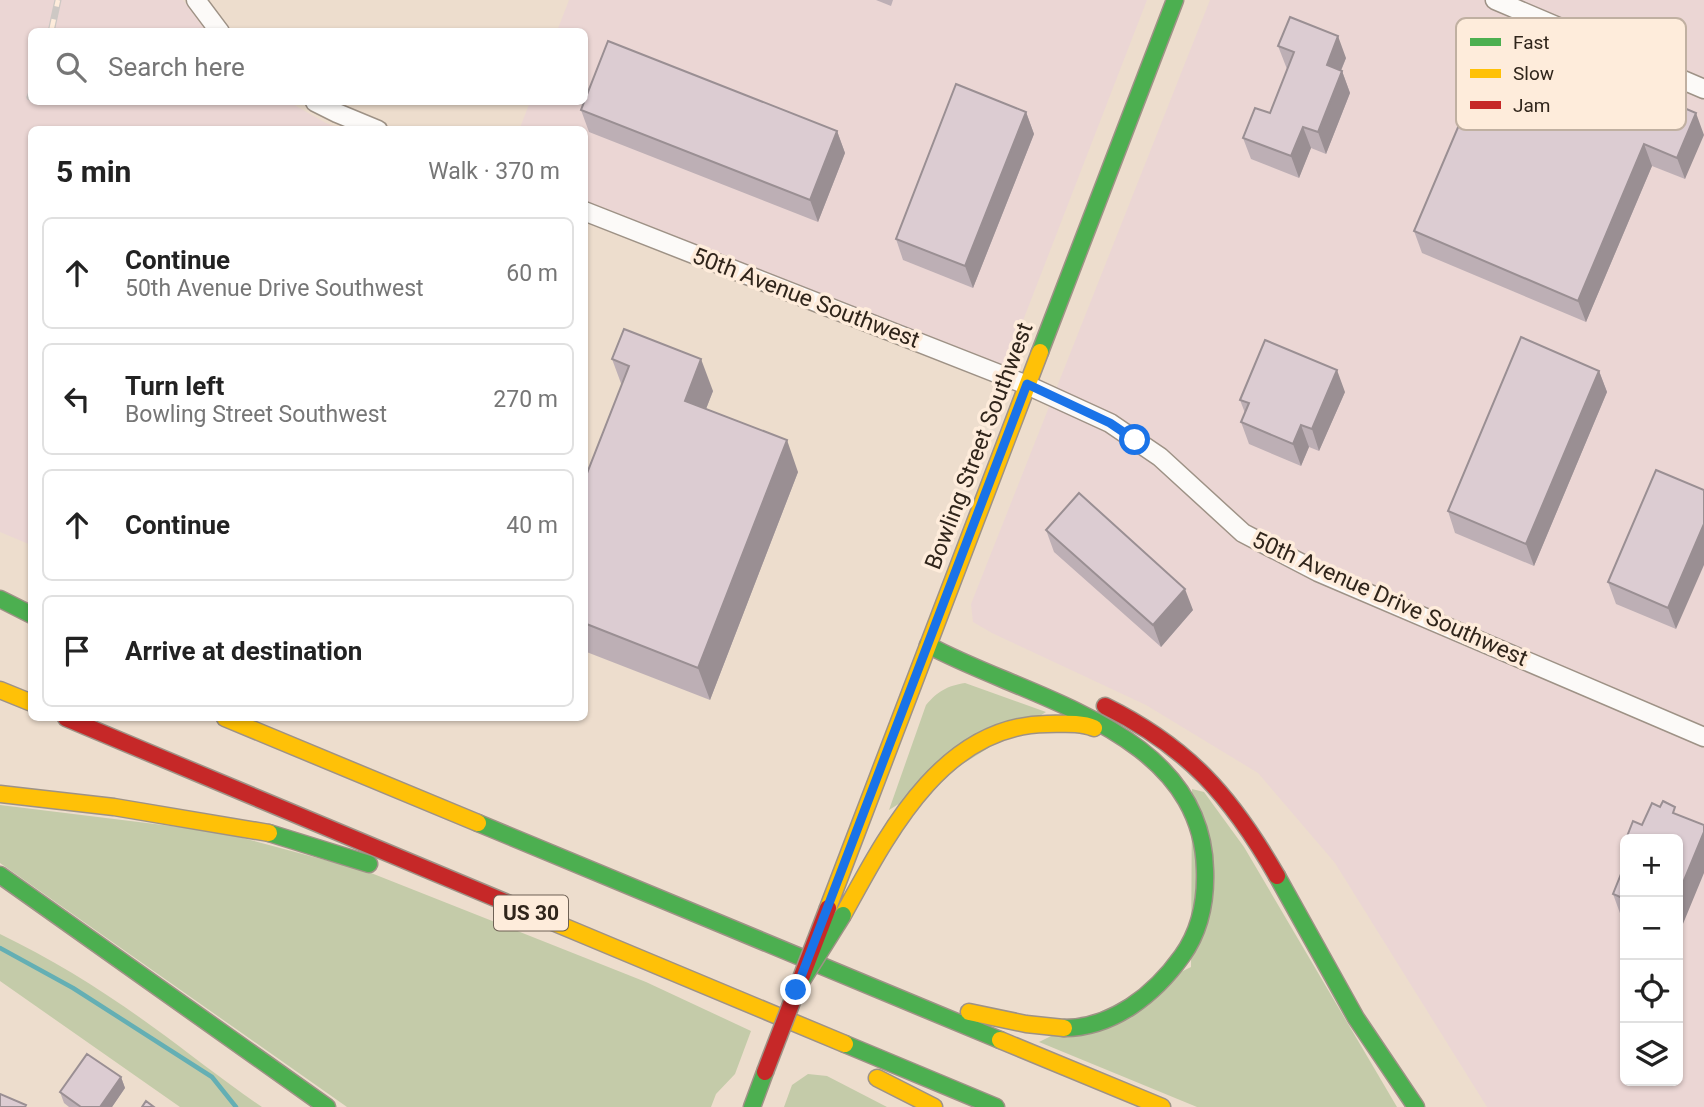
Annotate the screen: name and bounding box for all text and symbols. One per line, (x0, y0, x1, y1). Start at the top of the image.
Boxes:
legend (1456, 18, 1686, 130)
search box (28, 28, 588, 105)
text: Fast (1513, 31, 1550, 54)
icon: search (52, 48, 90, 86)
text: Search here (108, 52, 245, 82)
text: Slow (1513, 62, 1554, 85)
text: Jam (1513, 94, 1550, 117)
text: 5 min (56, 154, 131, 189)
text: Walk · 370 m (428, 158, 560, 185)
street label: 50th Avenue Southwest (689, 242, 923, 354)
text: Continue (125, 245, 230, 275)
icon: ahead (58, 254, 96, 292)
text: 60 m (506, 260, 558, 287)
text: 50th Avenue Drive Southwest (125, 275, 424, 302)
street label: Bowling Street Southwest (919, 319, 1039, 573)
text: Turn left (125, 371, 224, 401)
icon: left (58, 380, 96, 418)
text: 270 m (493, 386, 558, 413)
text: Bowling Street Southwest (125, 401, 387, 428)
route start (1119, 424, 1150, 455)
icon: ahead (58, 506, 96, 544)
text: Continue (125, 510, 230, 540)
text: 40 m (506, 512, 558, 539)
street label: 50th Avenue Drive Southwest (1248, 526, 1532, 672)
icon: arrive (58, 632, 96, 670)
text: Arrive at destination (125, 636, 362, 666)
map controls (1620, 834, 1683, 1086)
button: + (1620, 834, 1683, 897)
road number: US 30 (494, 895, 568, 930)
button: − (1620, 897, 1683, 960)
button: locate (1620, 960, 1683, 1023)
route end (780, 974, 811, 1005)
button: layers (1620, 1023, 1683, 1086)

